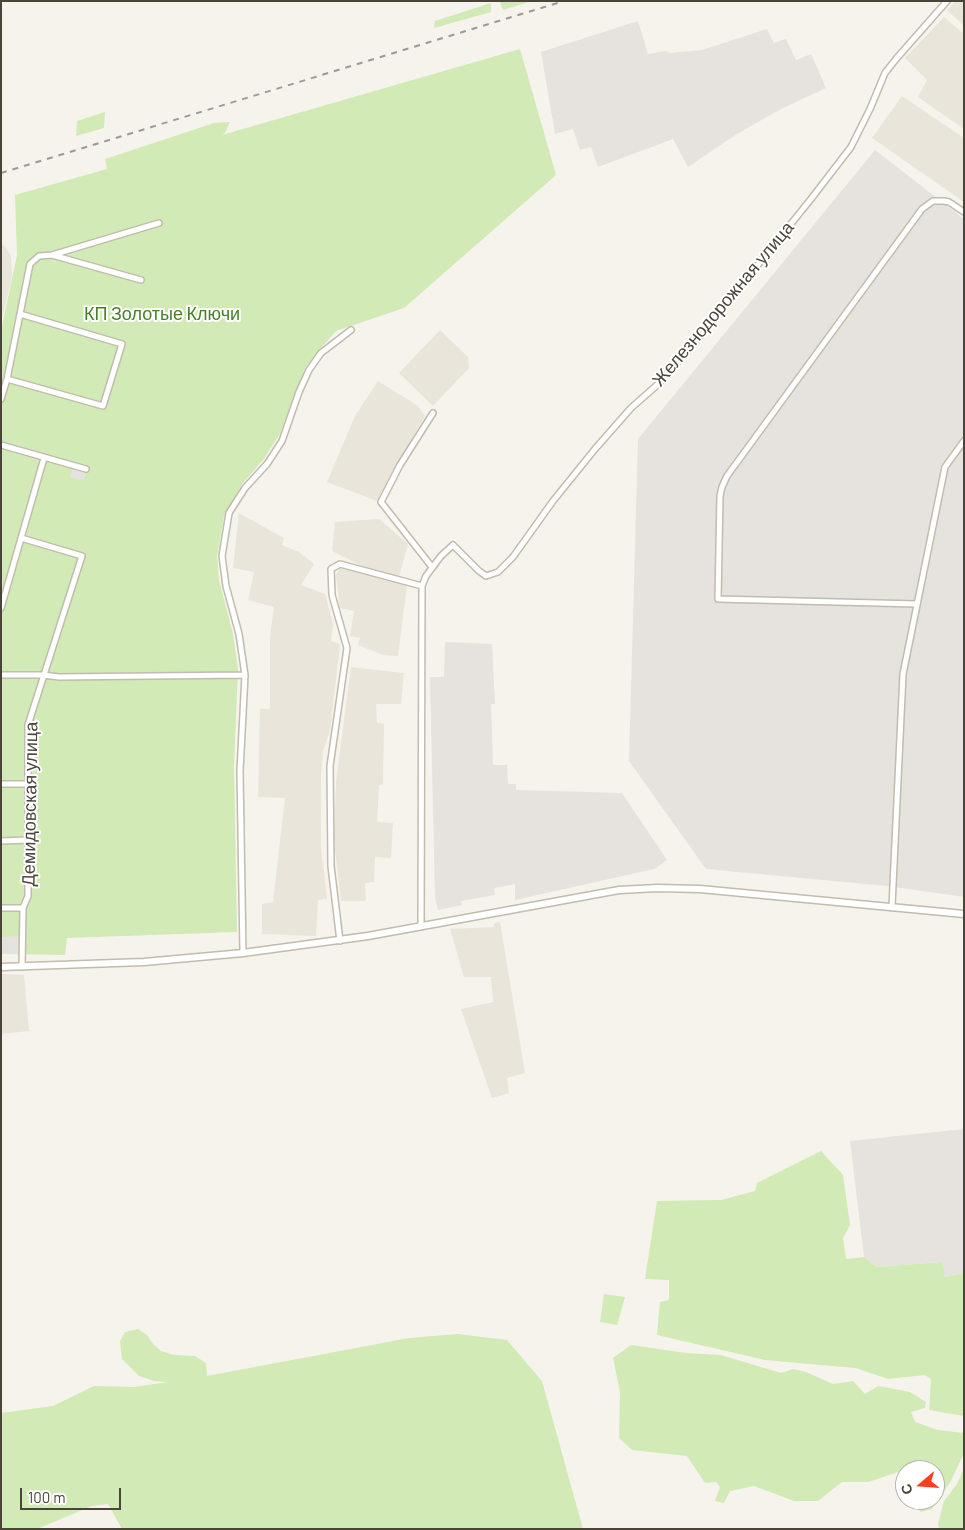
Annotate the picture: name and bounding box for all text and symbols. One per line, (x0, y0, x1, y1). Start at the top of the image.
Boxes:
street label: Железнодорожная улица (648, 217, 798, 391)
park label: КП Золотые Ключи (84, 303, 240, 325)
street label: Демидовская улица (18, 722, 42, 886)
north arrow (895, 1460, 945, 1510)
scale bar (22, 1478, 124, 1510)
text: С (897, 1482, 916, 1497)
text: 100 m (28, 1488, 66, 1506)

